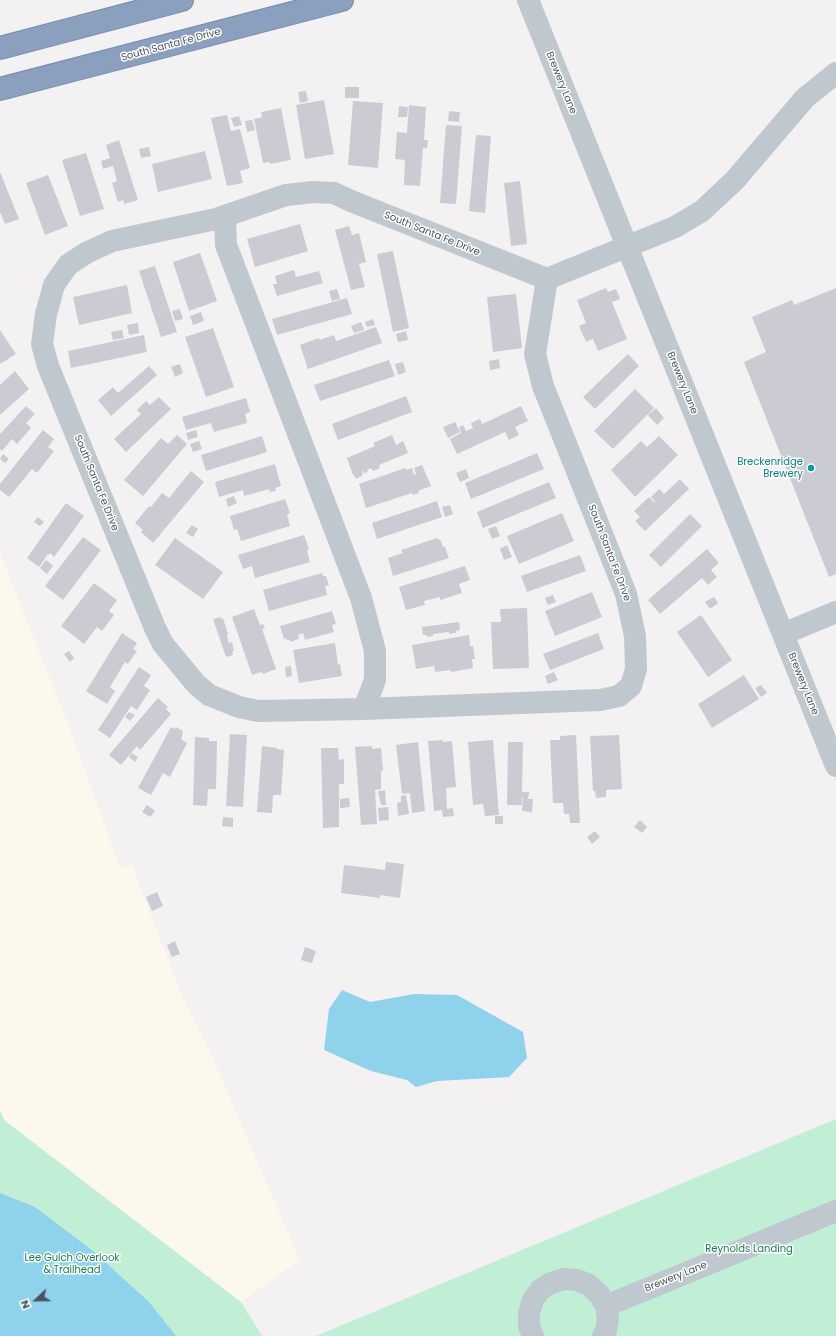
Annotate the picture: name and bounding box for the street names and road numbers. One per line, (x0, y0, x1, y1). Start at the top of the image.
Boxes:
street label: South Santa Fe Drive (120, 26, 222, 64)
street label: Brewery Lane (543, 50, 579, 116)
street label: South Santa Fe Drive (382, 209, 482, 259)
street label: Brewery Lane (664, 350, 700, 416)
street label: South Santa Fe Drive (71, 433, 121, 533)
street label: South Santa Fe Drive (585, 503, 633, 603)
street label: Brewery Lane (785, 651, 821, 717)
street label: Brewery Lane (643, 1259, 709, 1295)

